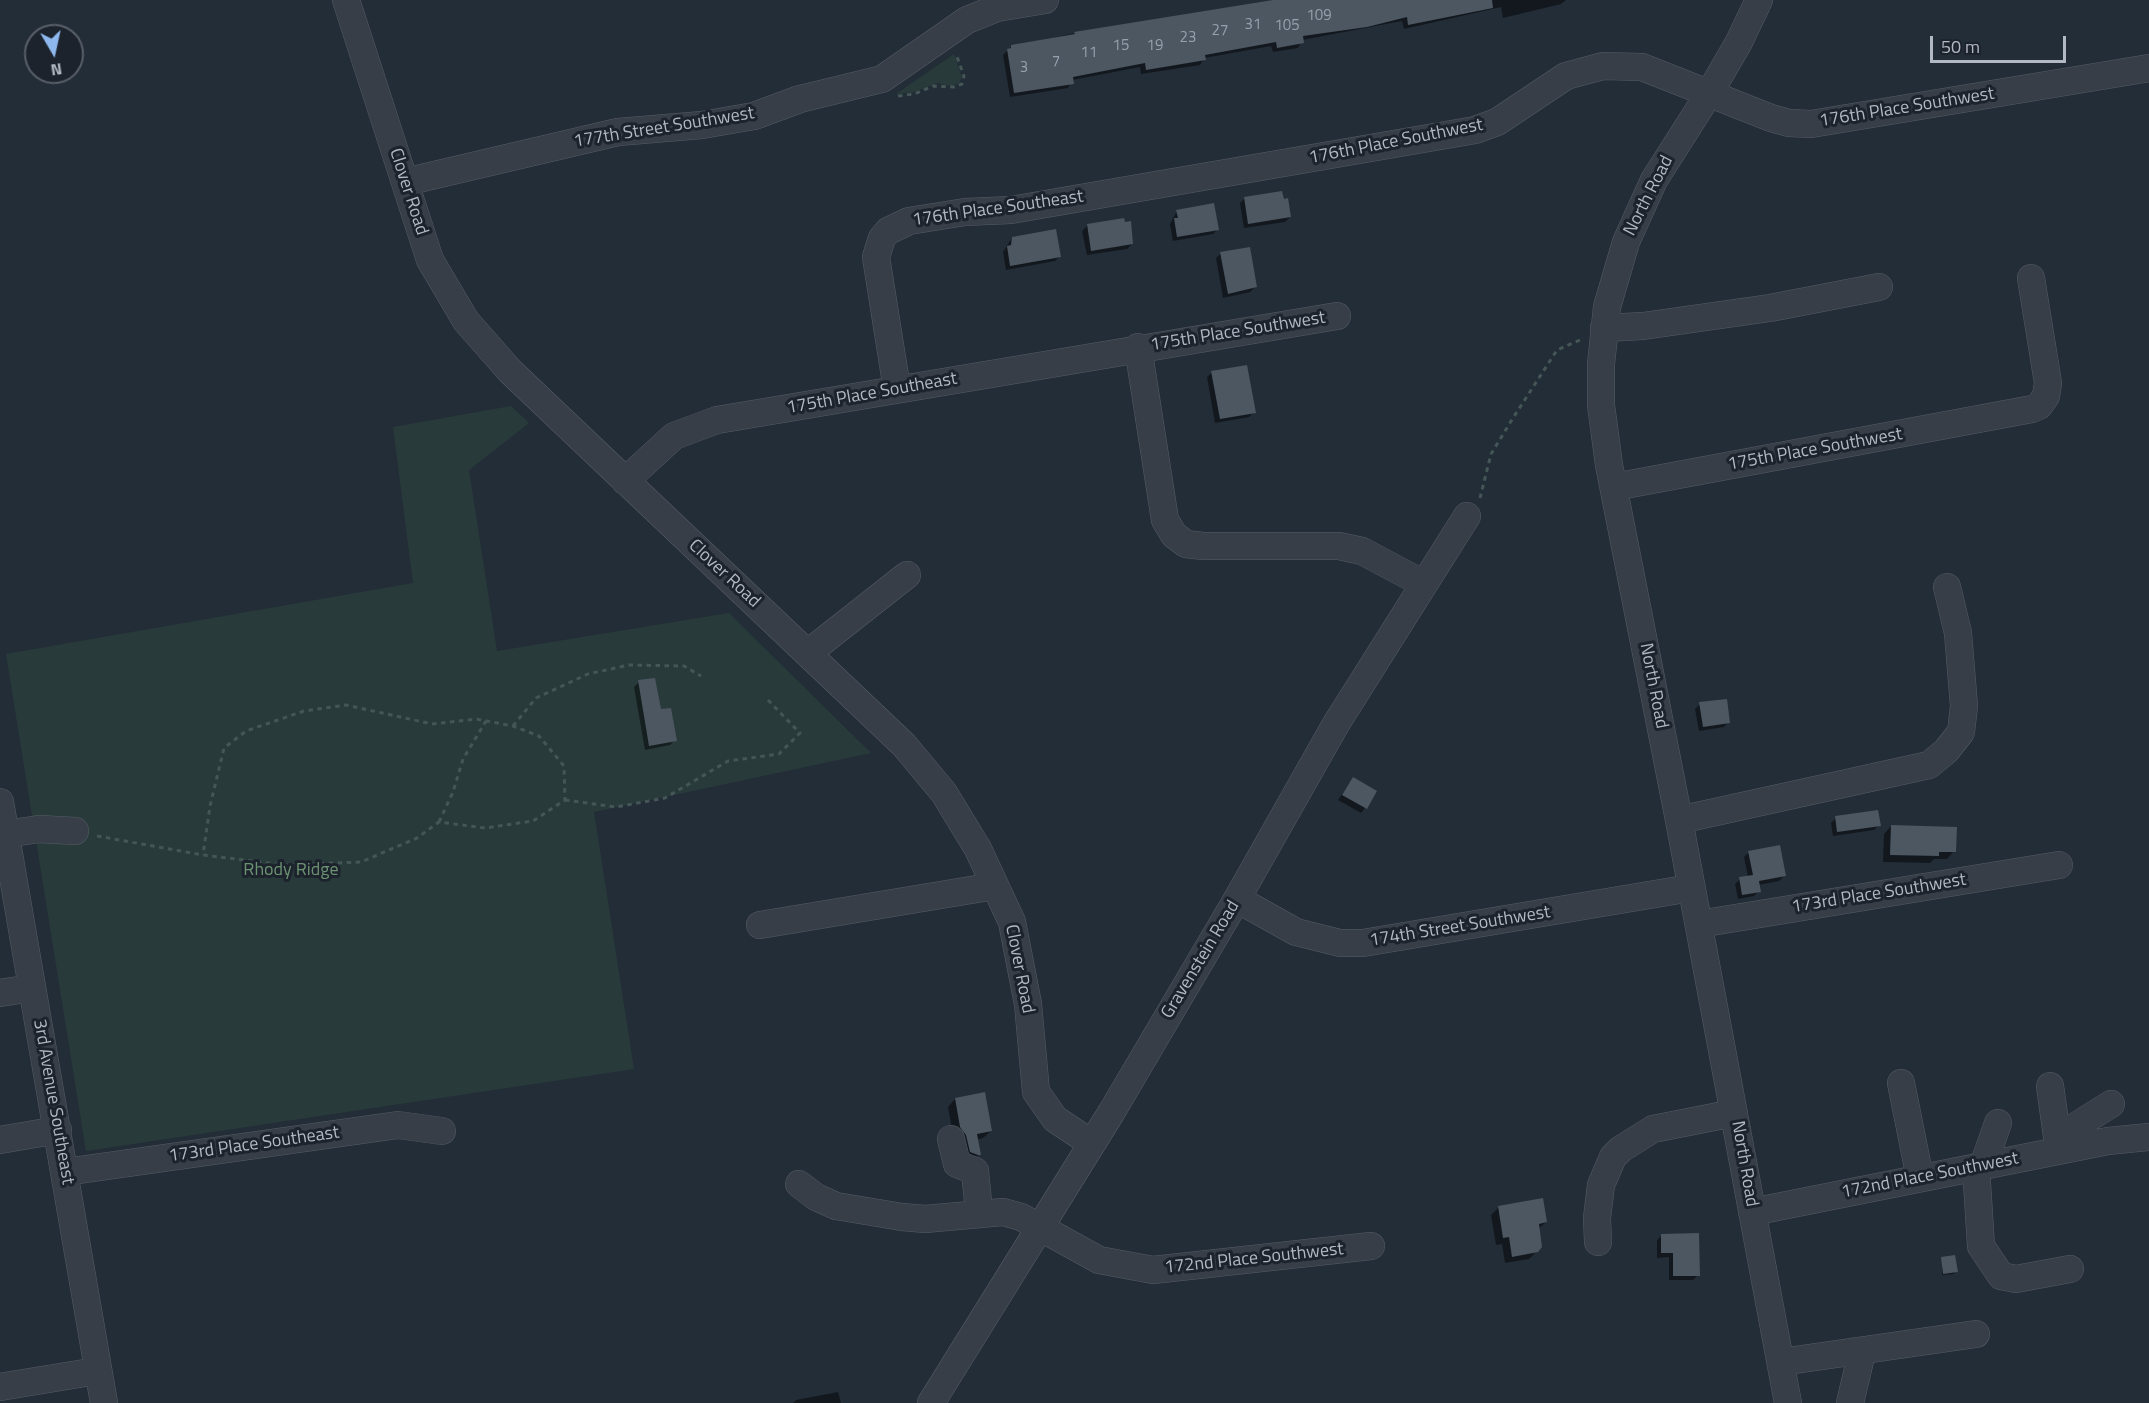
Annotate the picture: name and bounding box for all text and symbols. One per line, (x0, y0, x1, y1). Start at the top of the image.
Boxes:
house number: 109 (1306, 7, 1332, 25)
house number: 31 (1245, 16, 1261, 34)
house number: 105 (1274, 17, 1300, 35)
house number: 27 (1212, 22, 1228, 40)
north arrow (24, 24, 84, 84)
scale bar (1933, 24, 2070, 62)
house number: 23 (1180, 29, 1196, 47)
text: 50 m (1941, 33, 1980, 60)
house number: 15 (1113, 37, 1129, 55)
house number: 19 (1147, 37, 1163, 55)
house number: 11 (1081, 44, 1097, 62)
house number: 7 (1052, 53, 1060, 71)
text: N (49, 57, 64, 83)
house number: 3 (1020, 59, 1028, 77)
street label: 176th Place Southwest (1818, 83, 1996, 133)
street label: 177th Street Southwest (572, 103, 756, 153)
street label: 176th Place Southwest (1307, 115, 1485, 169)
street label: Clover Road (384, 146, 432, 238)
street label: North Road (1620, 152, 1678, 240)
street label: 176th Place Southeast (911, 186, 1085, 232)
street label: 175th Place Southwest (1149, 307, 1327, 357)
street label: 175th Place Southeast (785, 368, 959, 420)
street label: 175th Place Southwest (1726, 424, 1904, 476)
street label: Clover Road (684, 535, 764, 613)
street label: North Road (1634, 641, 1672, 731)
park label: Rhody Ridge (243, 860, 339, 882)
street label: 173rd Place Southwest (1790, 870, 1968, 918)
street label: Gravenstein Road (1157, 897, 1245, 1023)
street label: 174th Street Southwest (1368, 902, 1552, 952)
street label: Clover Road (1000, 923, 1038, 1015)
street label: 3rd Avenue Southeast (28, 1018, 78, 1186)
street label: North Road (1726, 1119, 1762, 1209)
street label: 173rd Place Southeast (167, 1122, 341, 1168)
street label: 172nd Place Southwest (1840, 1148, 2020, 1204)
street label: 172nd Place Southwest (1163, 1239, 1345, 1279)

